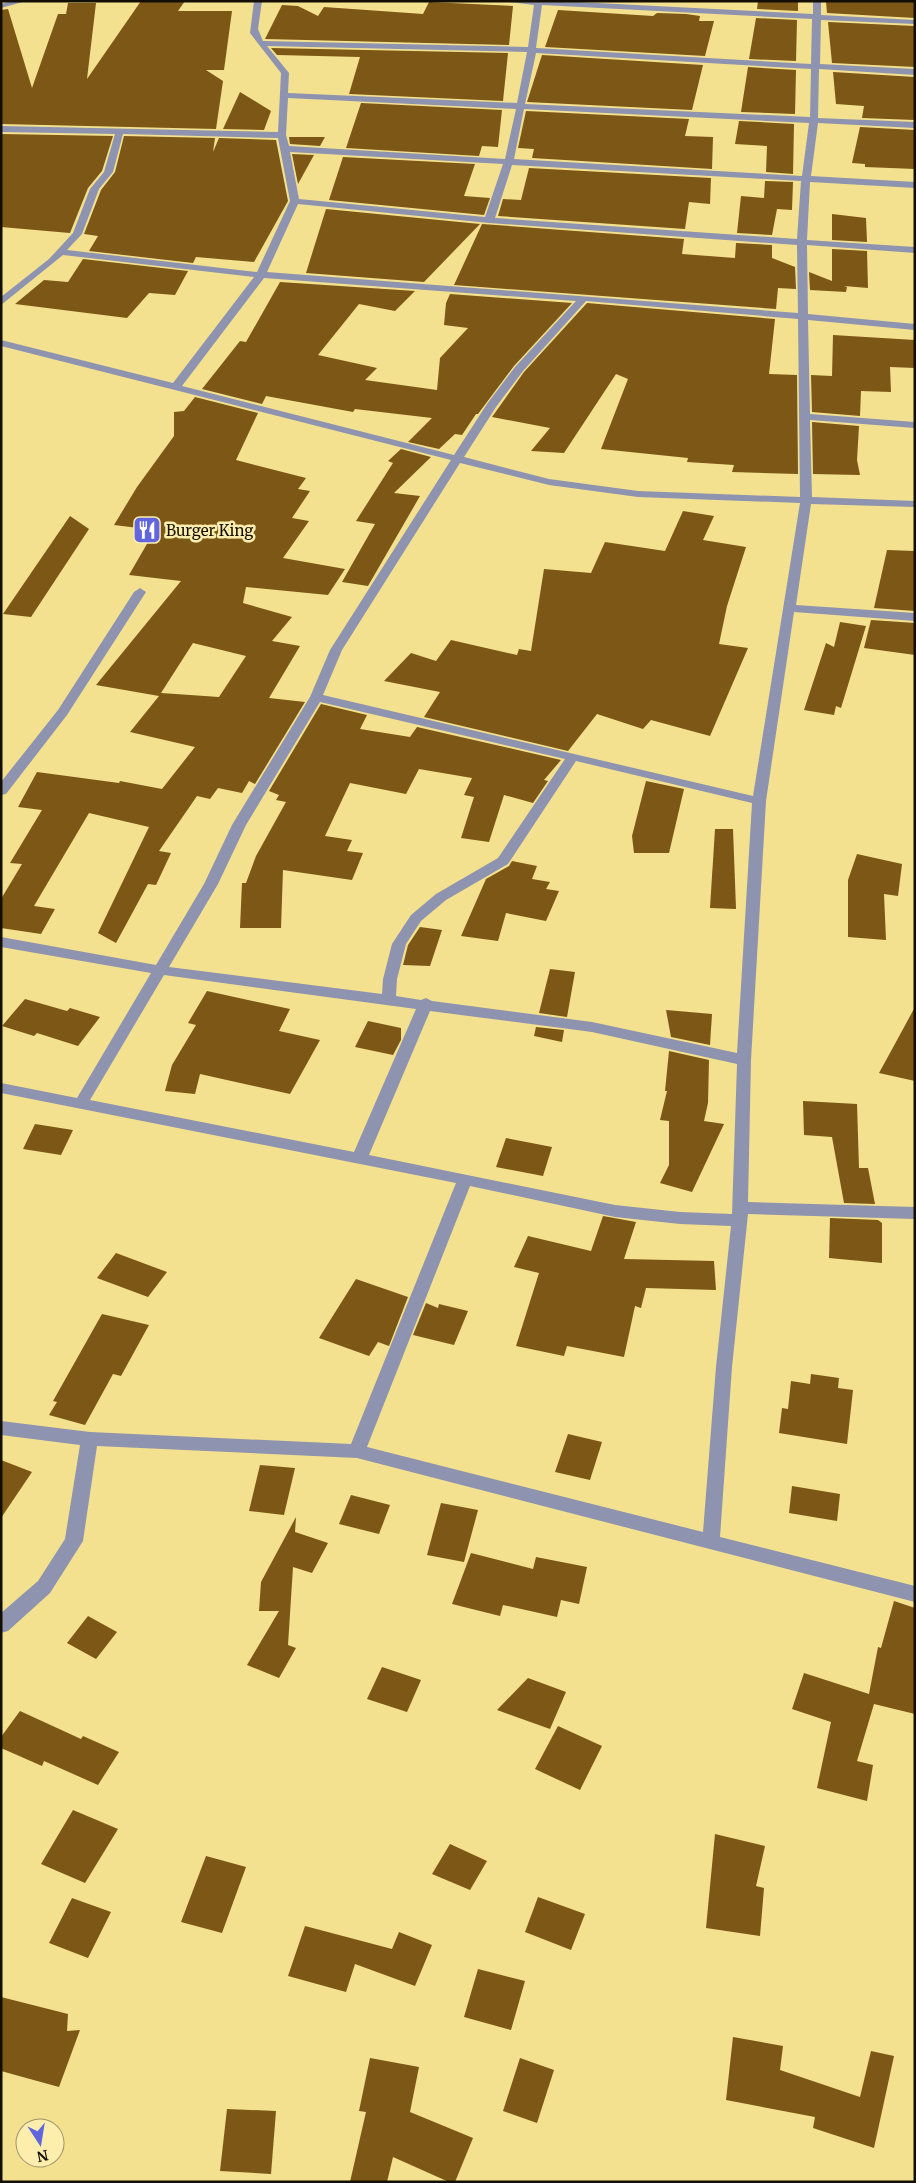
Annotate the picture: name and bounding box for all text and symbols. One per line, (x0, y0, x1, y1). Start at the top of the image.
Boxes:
restaurant icon: Burger King (132, 515, 162, 545)
place label: Burger King (166, 521, 253, 540)
north arrow (15, 2118, 65, 2168)
text: N (35, 2146, 50, 2166)

